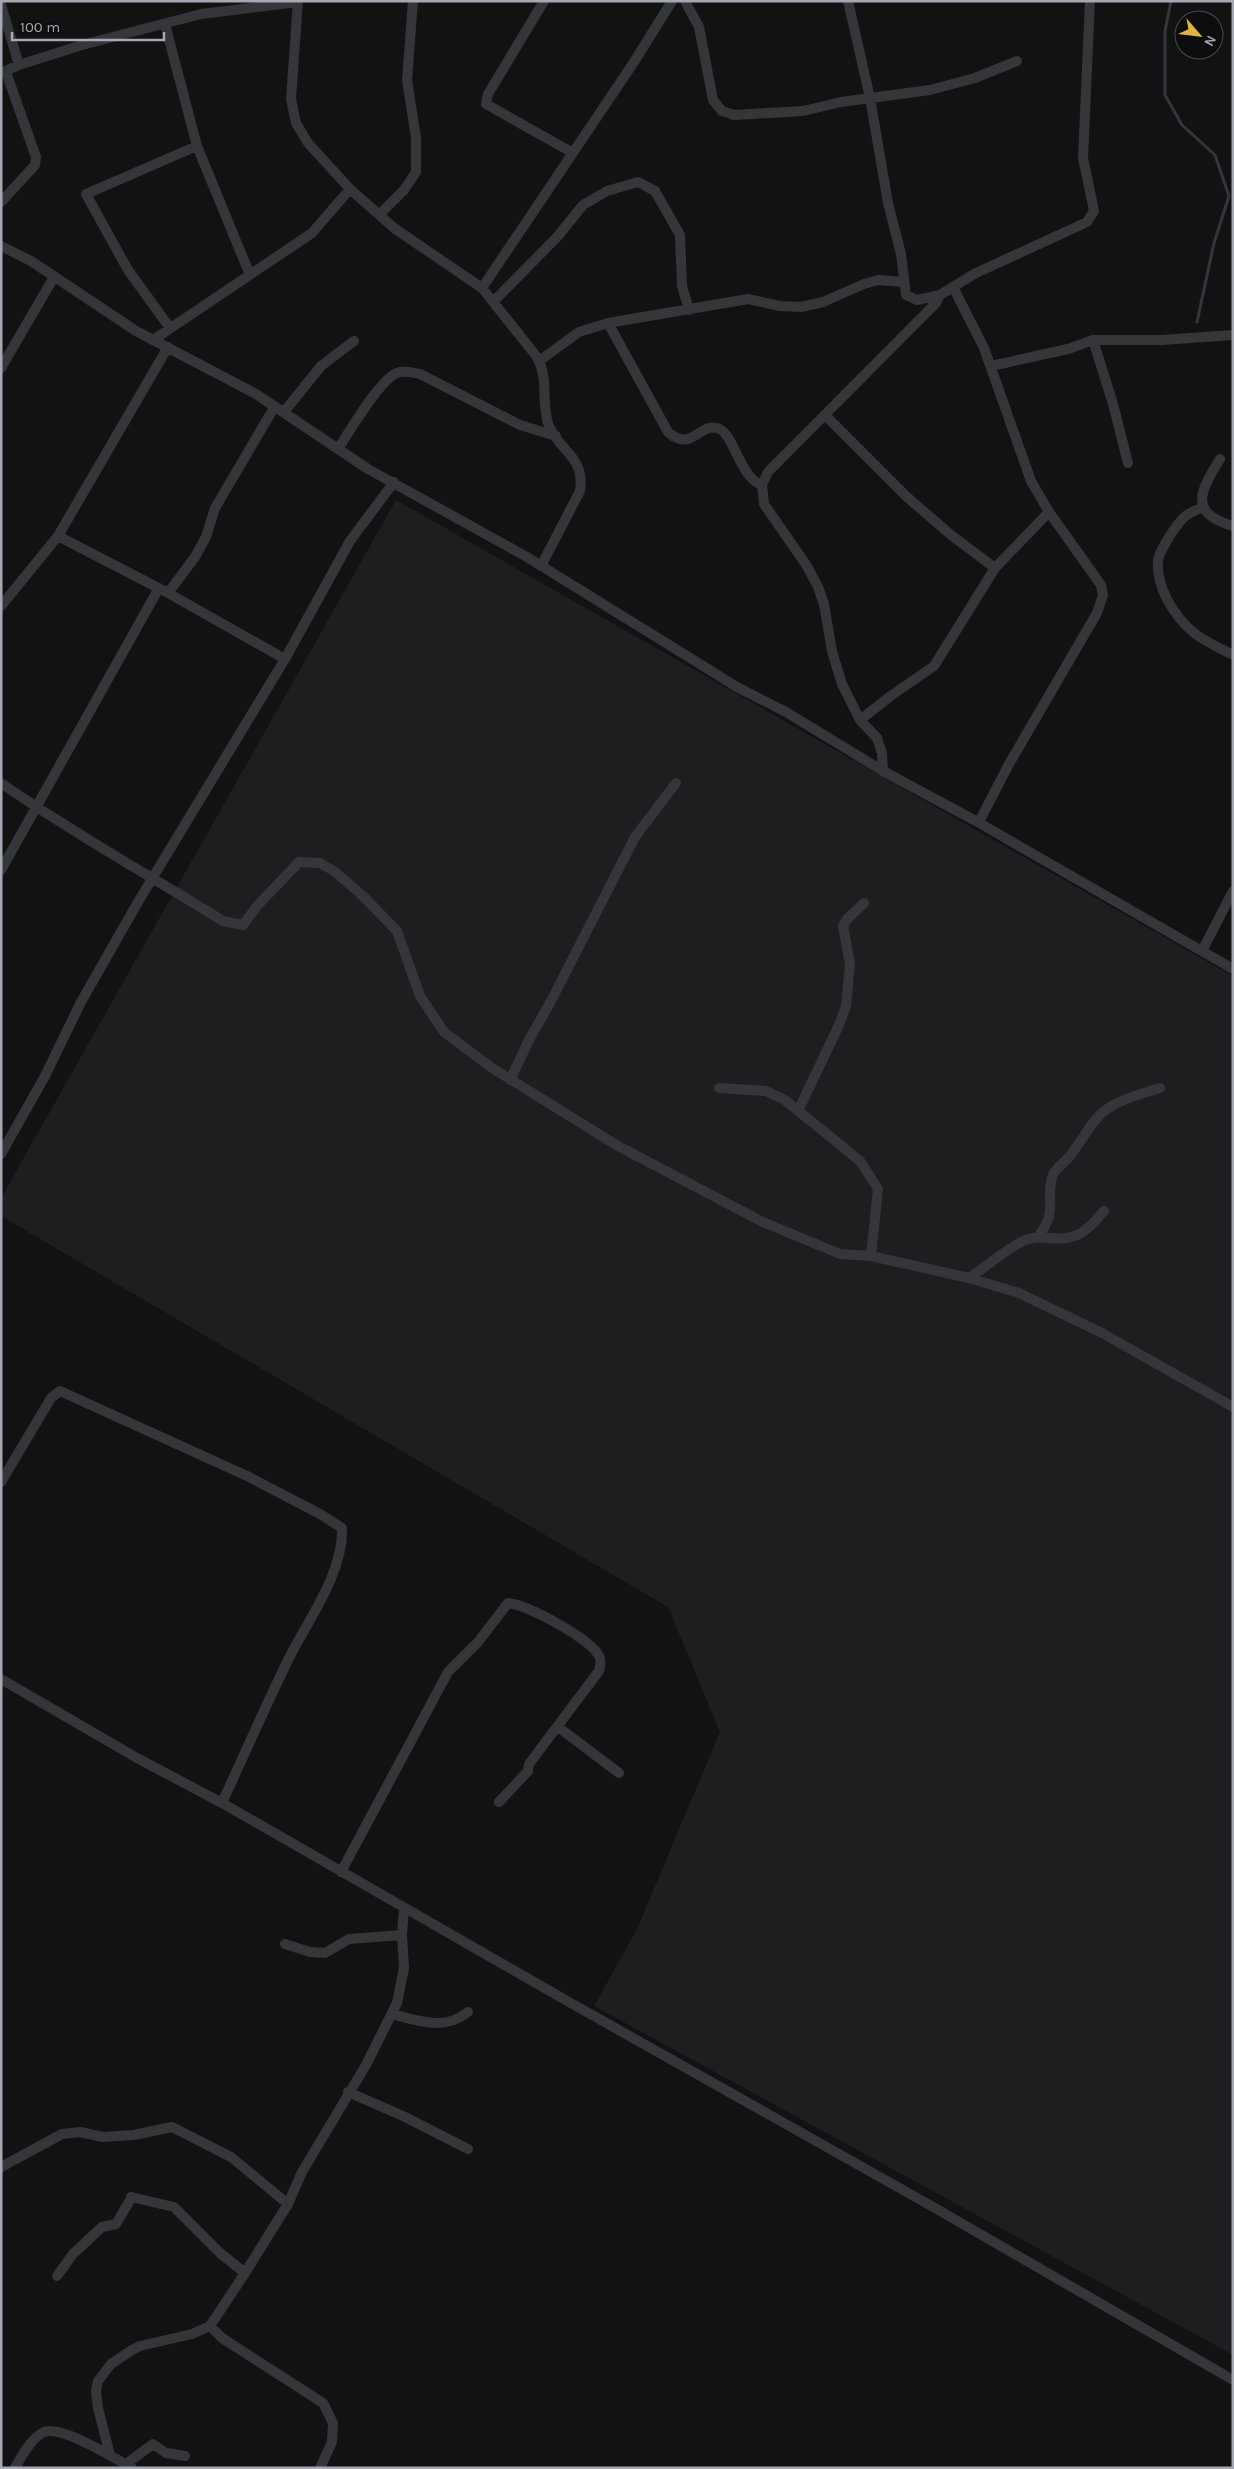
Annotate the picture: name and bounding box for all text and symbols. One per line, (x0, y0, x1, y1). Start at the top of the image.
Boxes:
scale bar (12, 10, 165, 42)
north arrow (1174, 10, 1224, 60)
text: 100 m (20, 18, 60, 36)
text: N (1200, 32, 1220, 49)

